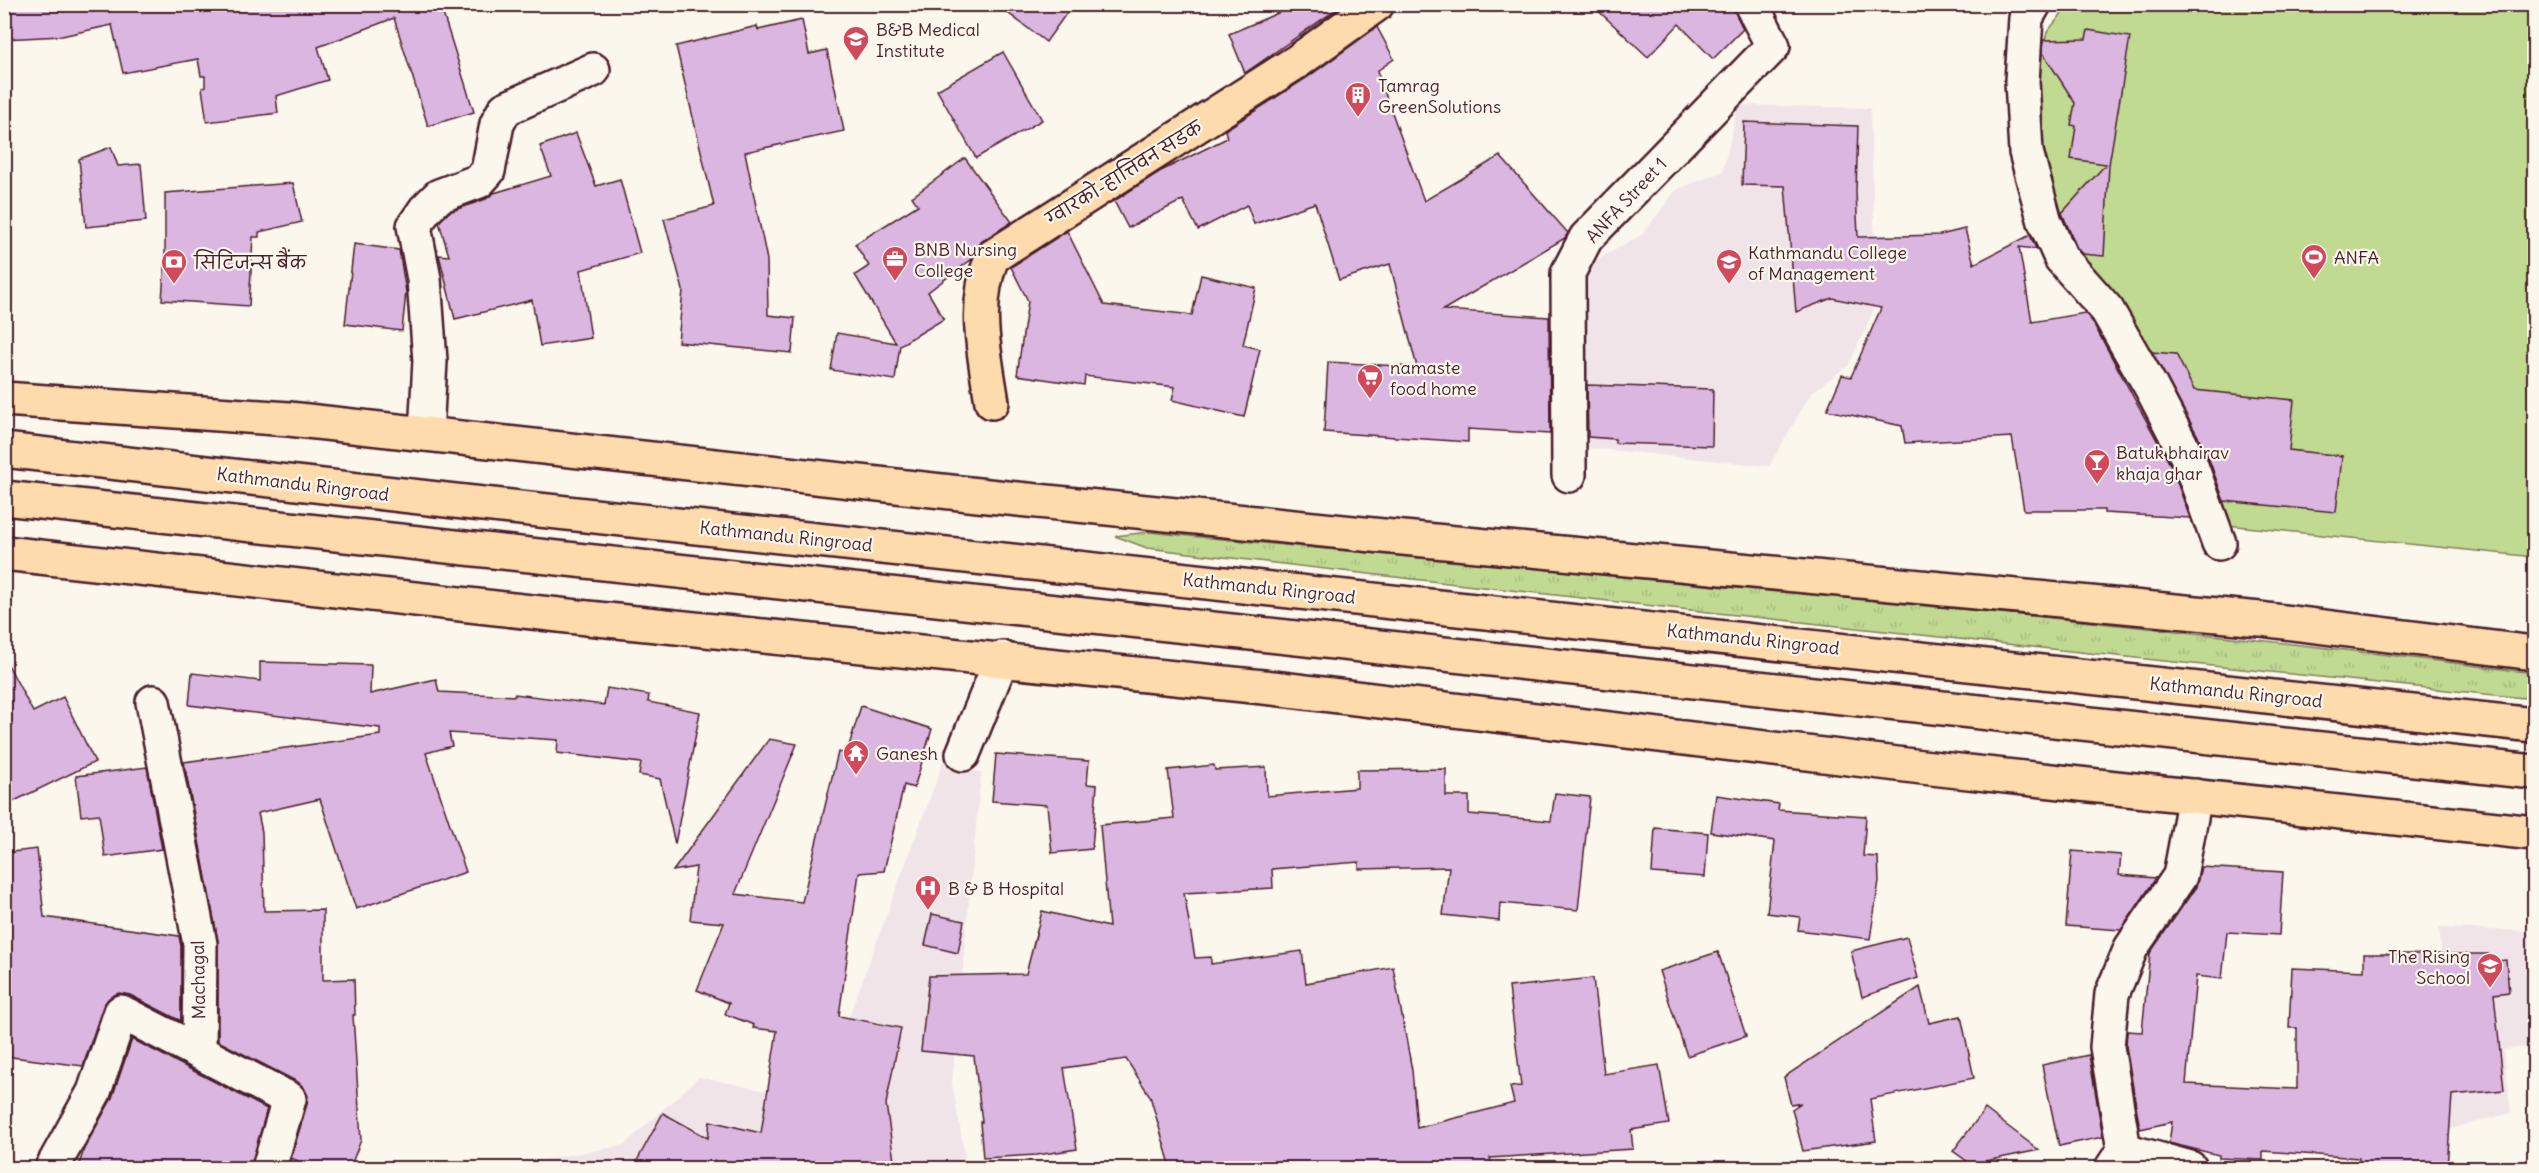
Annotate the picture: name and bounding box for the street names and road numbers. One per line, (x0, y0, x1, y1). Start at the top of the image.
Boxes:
street label: ग्वारको-हात्तिवन सडक (1040, 113, 1208, 231)
street label: ANFA Street 1 (1581, 152, 1671, 248)
street label: Kathmandu Ringroad (215, 462, 391, 506)
street label: Kathmandu Ringroad (698, 515, 874, 557)
street label: Kathmandu Ringroad (1181, 567, 1357, 609)
street label: Kathmandu Ringroad (1665, 618, 1841, 660)
street label: Kathmandu Ringroad (2148, 671, 2324, 713)
street label: Machagal (186, 940, 210, 1020)

